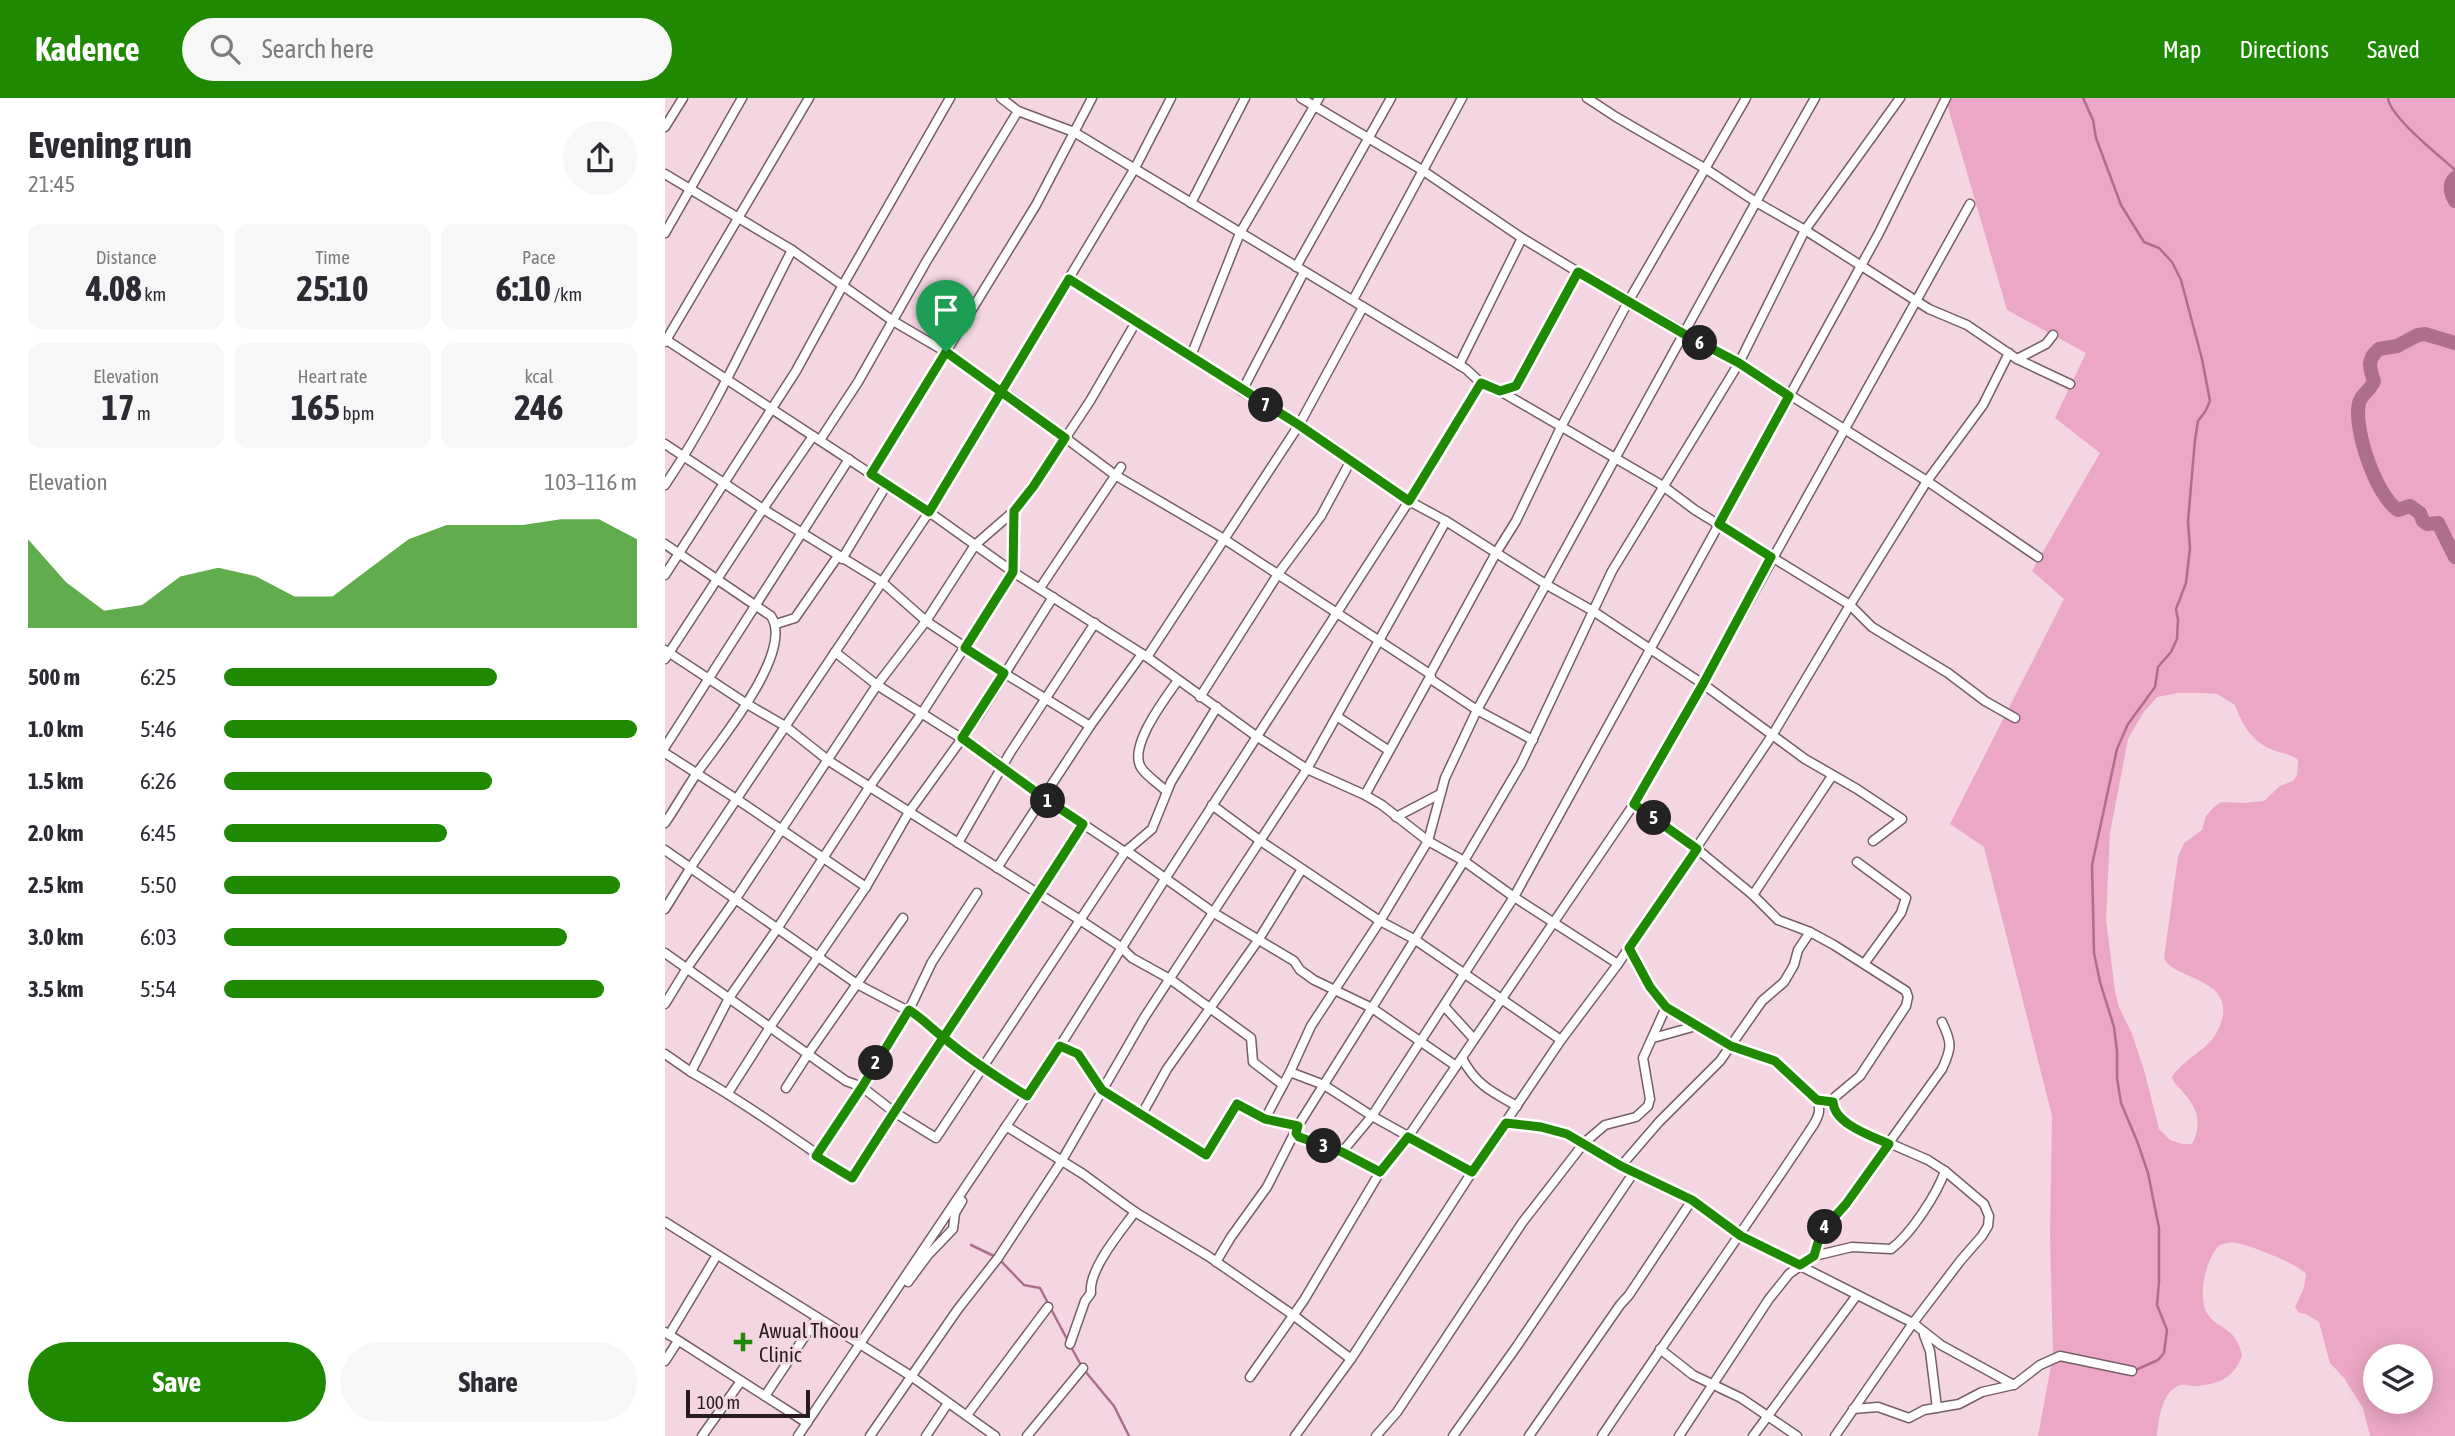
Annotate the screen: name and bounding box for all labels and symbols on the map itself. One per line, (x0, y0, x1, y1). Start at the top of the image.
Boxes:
pin (916, 280, 976, 352)
pin: 6 (1683, 326, 1717, 360)
pin: 7 (1249, 388, 1283, 422)
pin: 1 (1031, 784, 1065, 818)
pin: 5 (1637, 800, 1671, 836)
pin: 2 (859, 1046, 893, 1080)
pin: 3 (1307, 1128, 1341, 1164)
pin: 4 (1807, 1210, 1843, 1244)
place label: Awual Thoou Clinic (759, 1318, 859, 1366)
marker: Awual Thoou Clinic (733, 1332, 753, 1352)
scale bar (686, 1387, 810, 1419)

